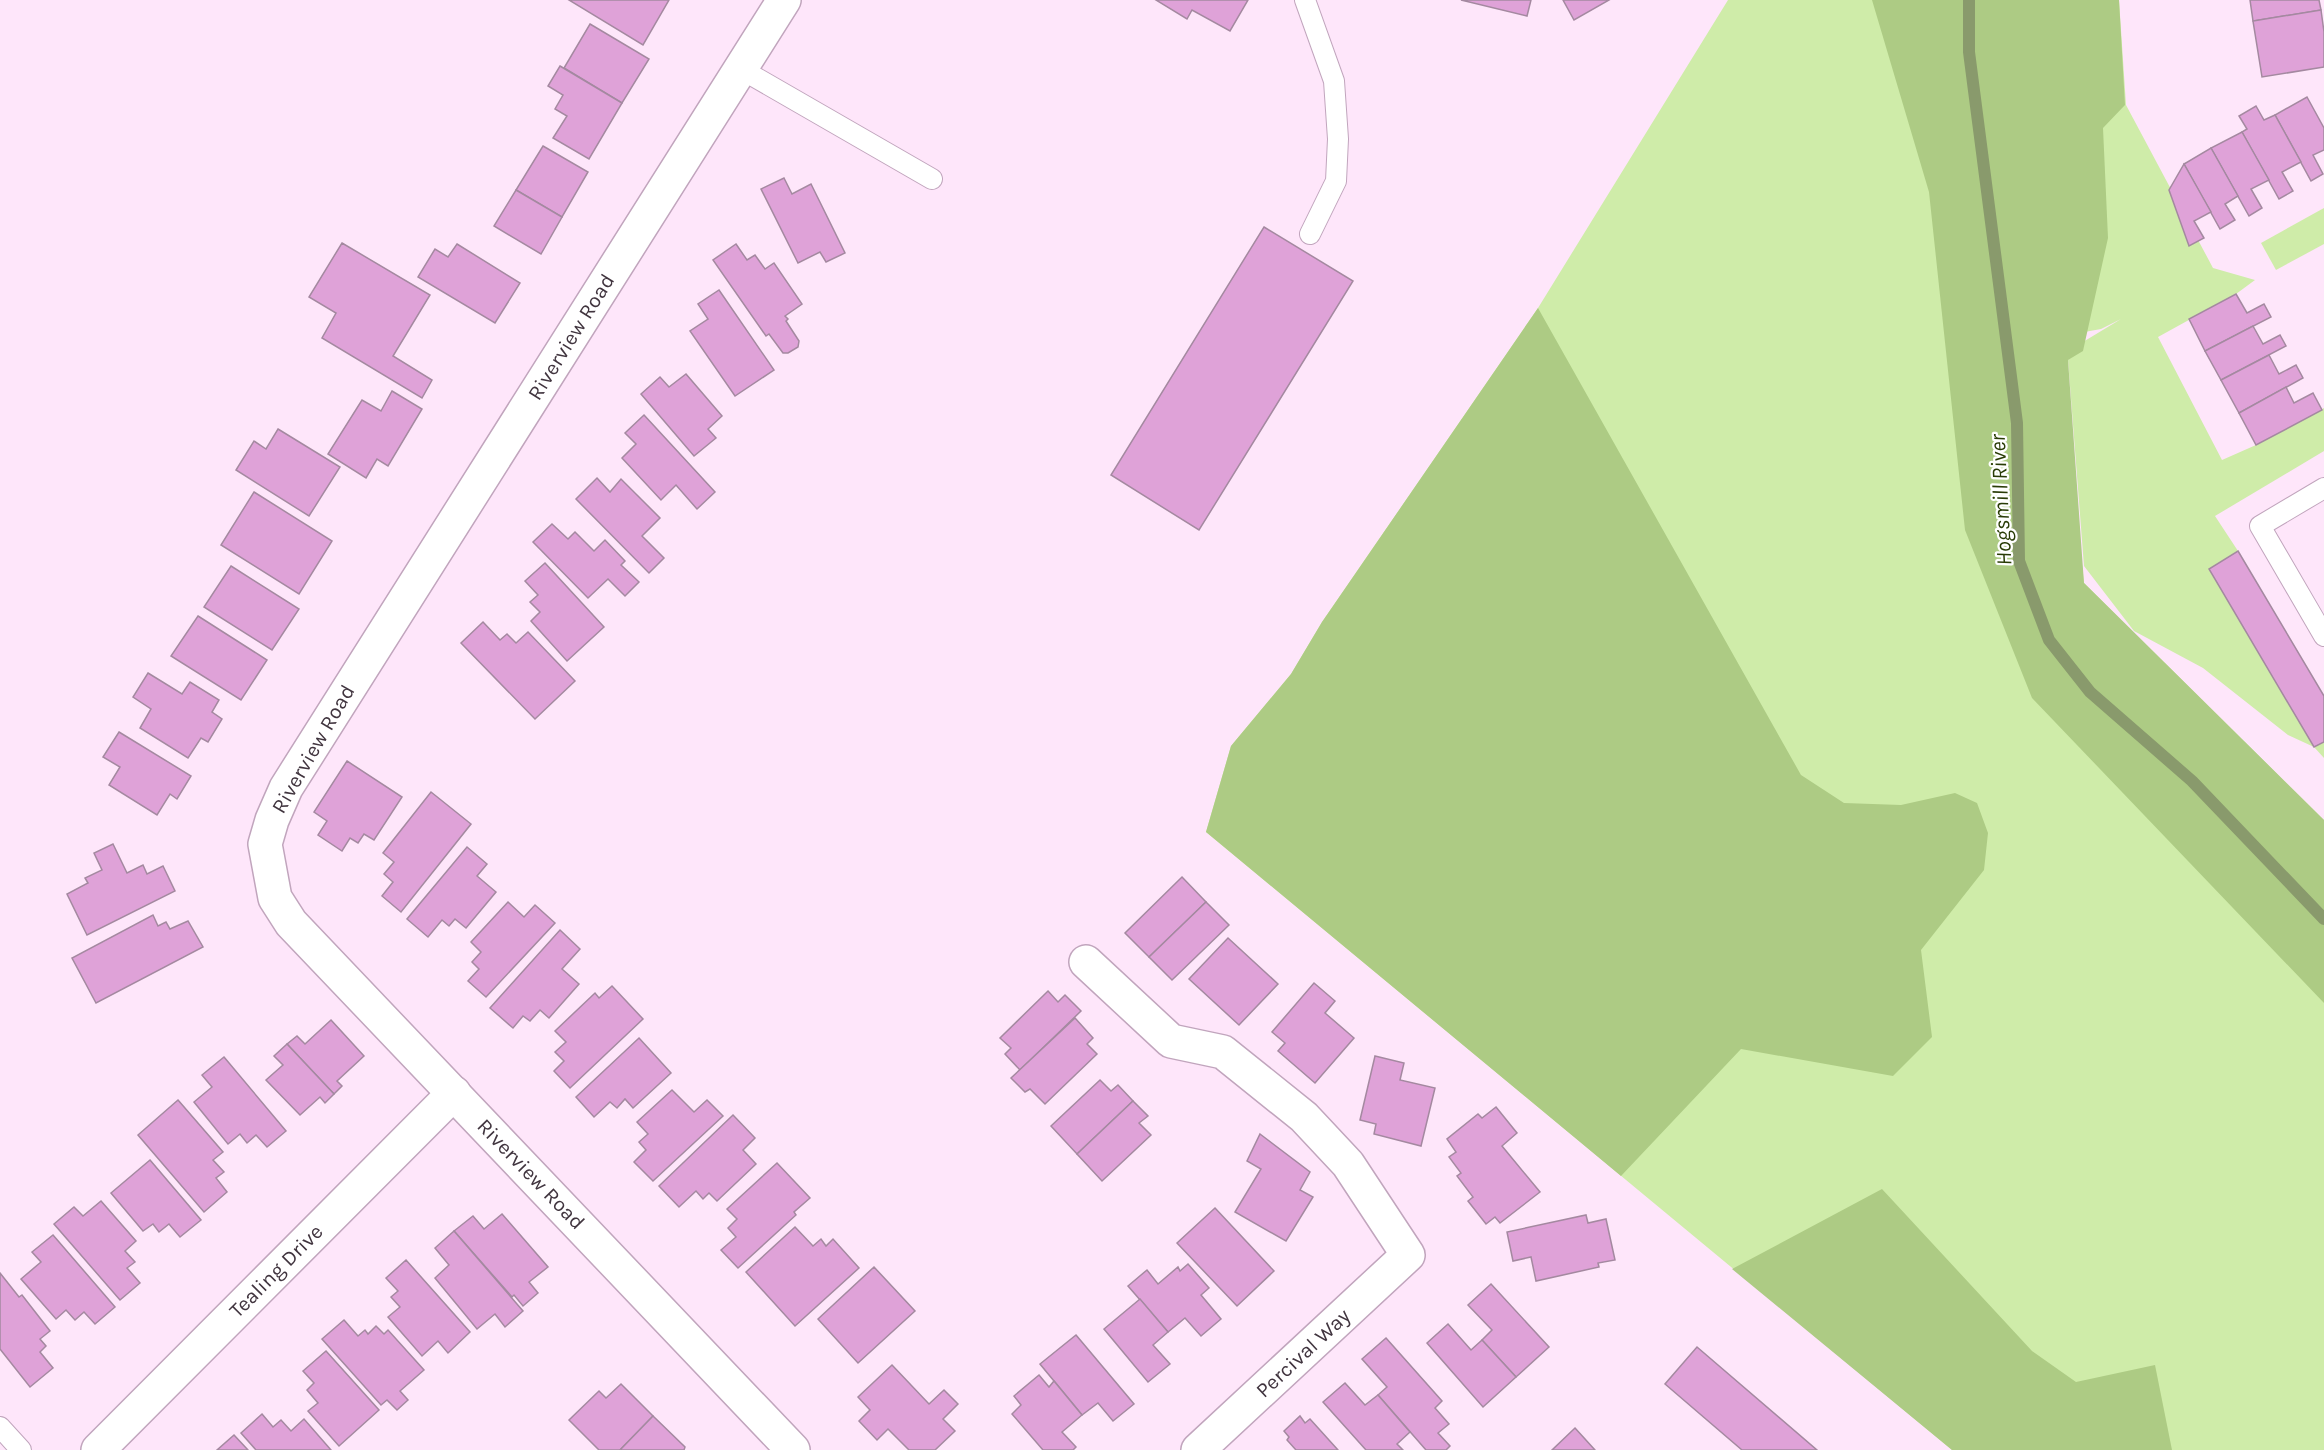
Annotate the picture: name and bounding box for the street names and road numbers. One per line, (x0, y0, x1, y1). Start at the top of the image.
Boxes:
street label: Riverview Road (523, 270, 619, 404)
street label: Riverview Road (267, 681, 359, 817)
street label: Riverview Road (472, 1114, 590, 1234)
street label: Tealing Drive (224, 1219, 328, 1323)
street label: Percival Way (1251, 1303, 1355, 1403)

